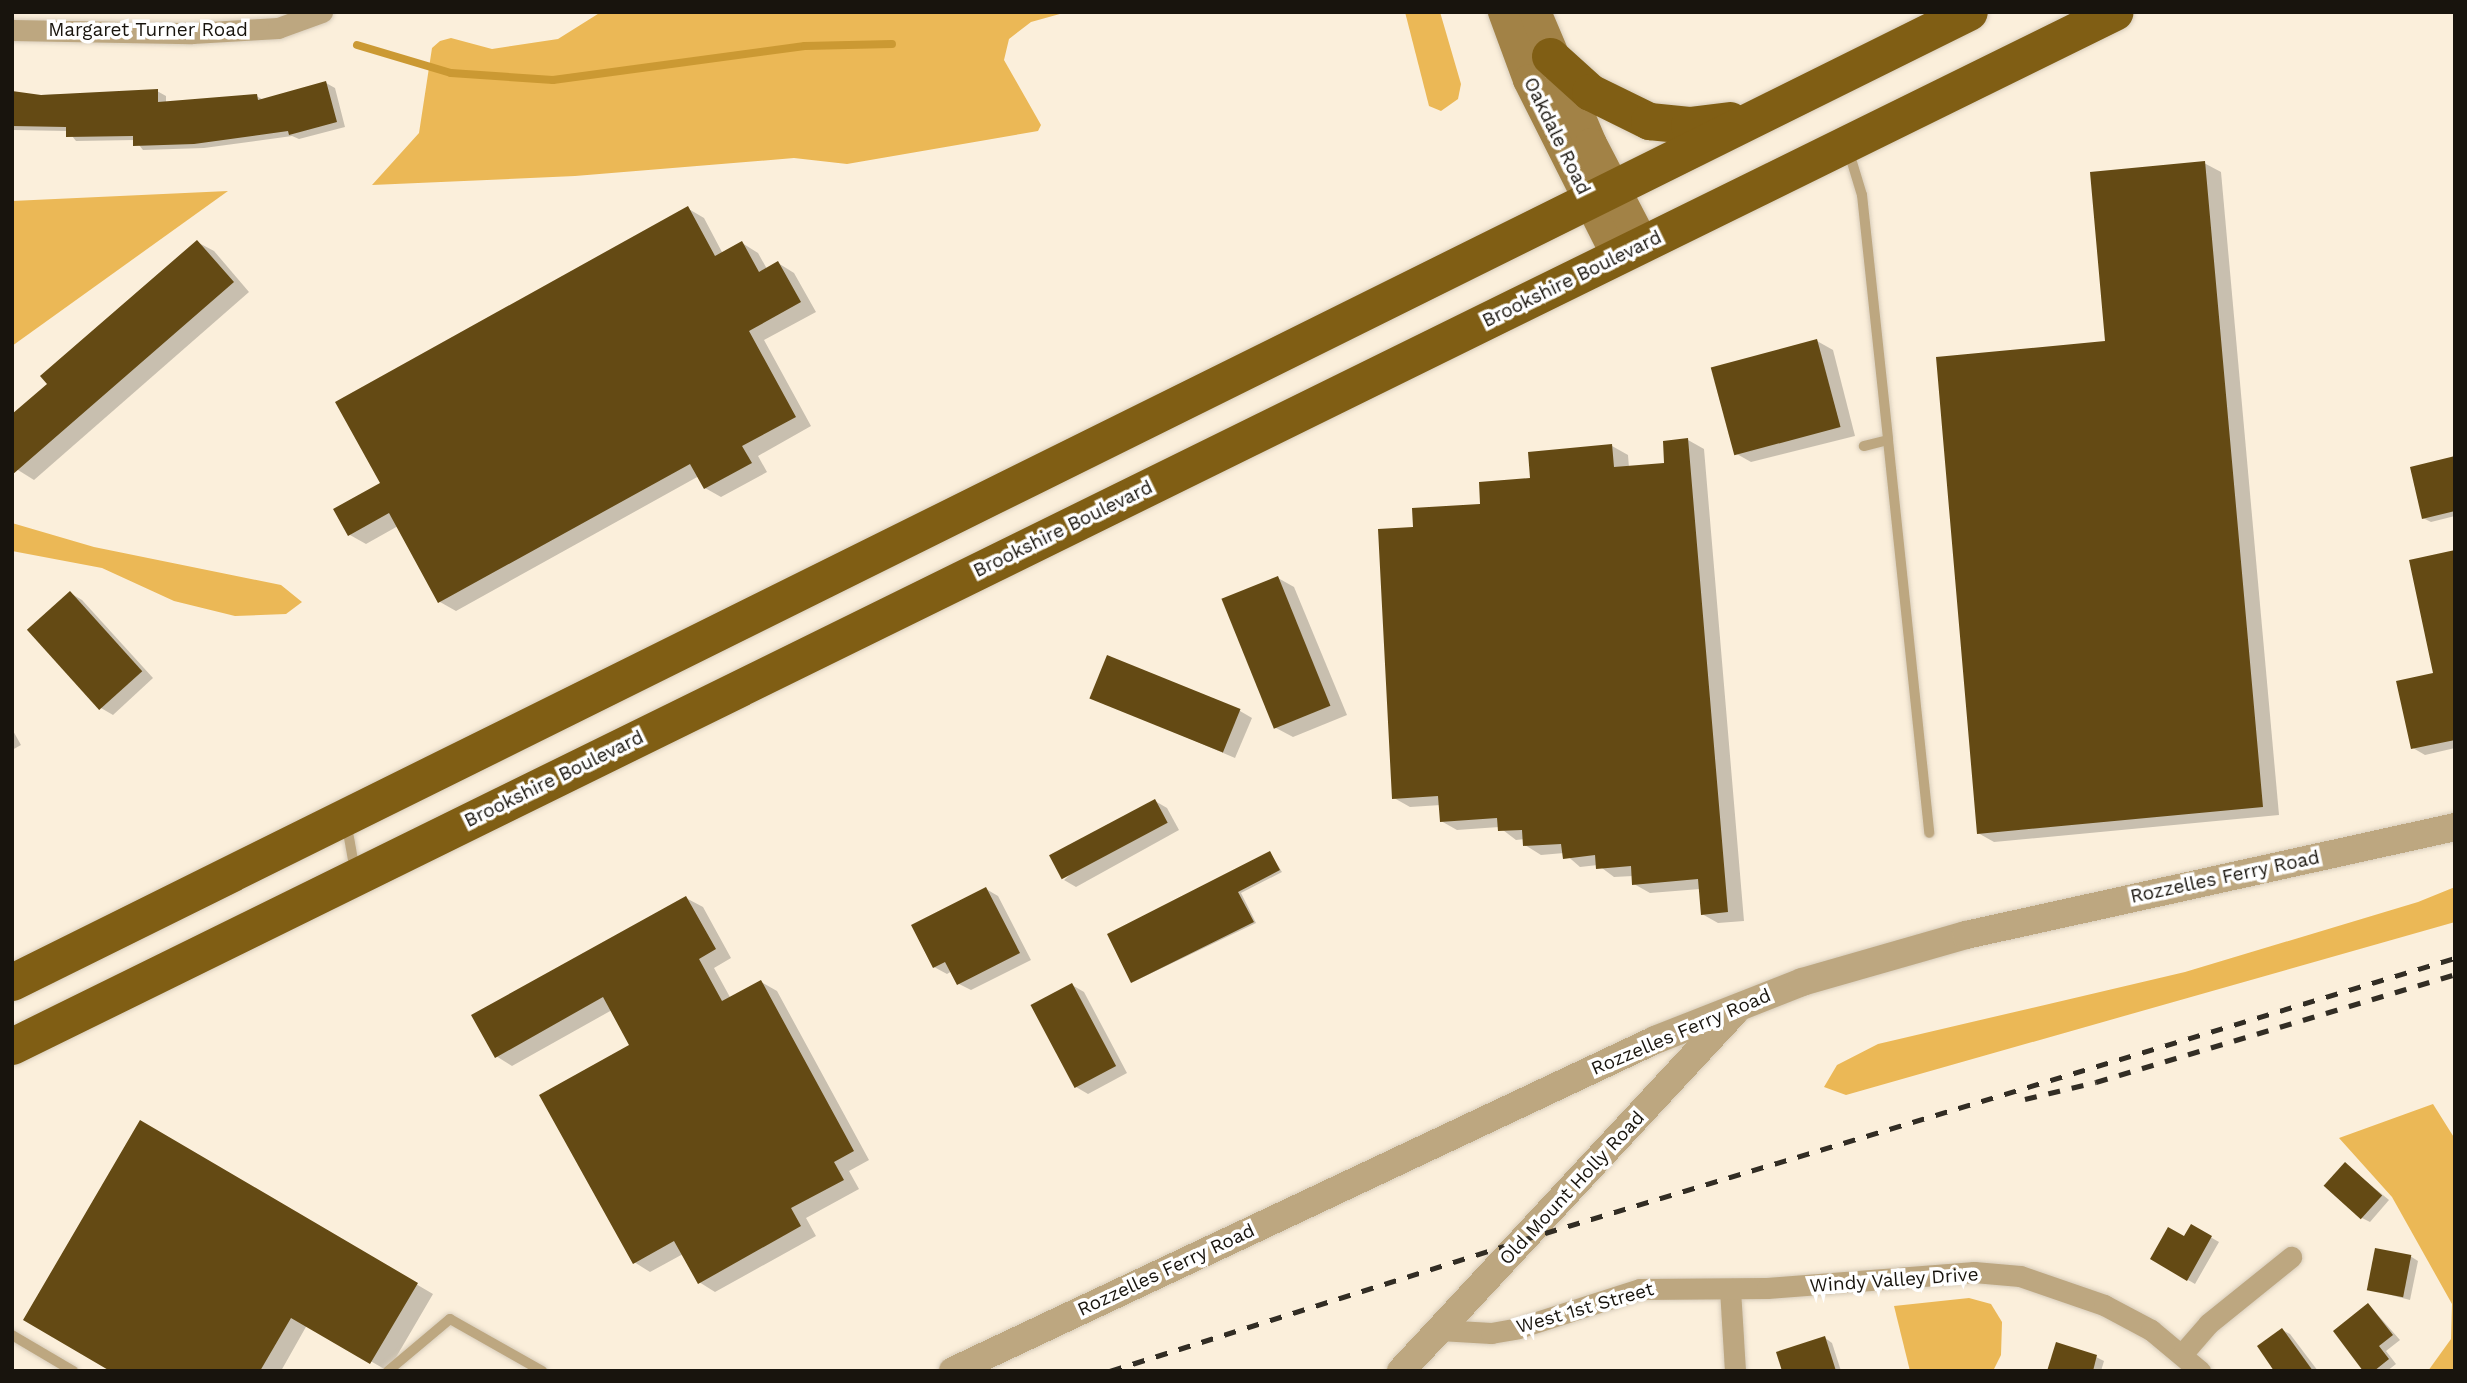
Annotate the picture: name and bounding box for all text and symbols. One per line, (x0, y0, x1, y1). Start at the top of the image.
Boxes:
street label: Margaret Turner Road (48, 19, 248, 41)
street label: Oakdale Road (1519, 74, 1595, 198)
street label: Brookshire Boulevard (1479, 226, 1665, 332)
street label: Brookshire Boulevard (970, 476, 1156, 582)
street label: Brookshire Boulevard (461, 726, 647, 832)
street label: Rozzelles Ferry Road (2128, 846, 2322, 908)
street label: Rozzelles Ferry Road (1588, 984, 1774, 1080)
street label: Old Mount Holly Road (1495, 1106, 1649, 1270)
street label: Rozzelles Ferry Road (1074, 1219, 1258, 1321)
street label: Windy Valley Drive (1808, 1263, 1980, 1297)
street label: West 1st Street (1514, 1277, 1656, 1339)

